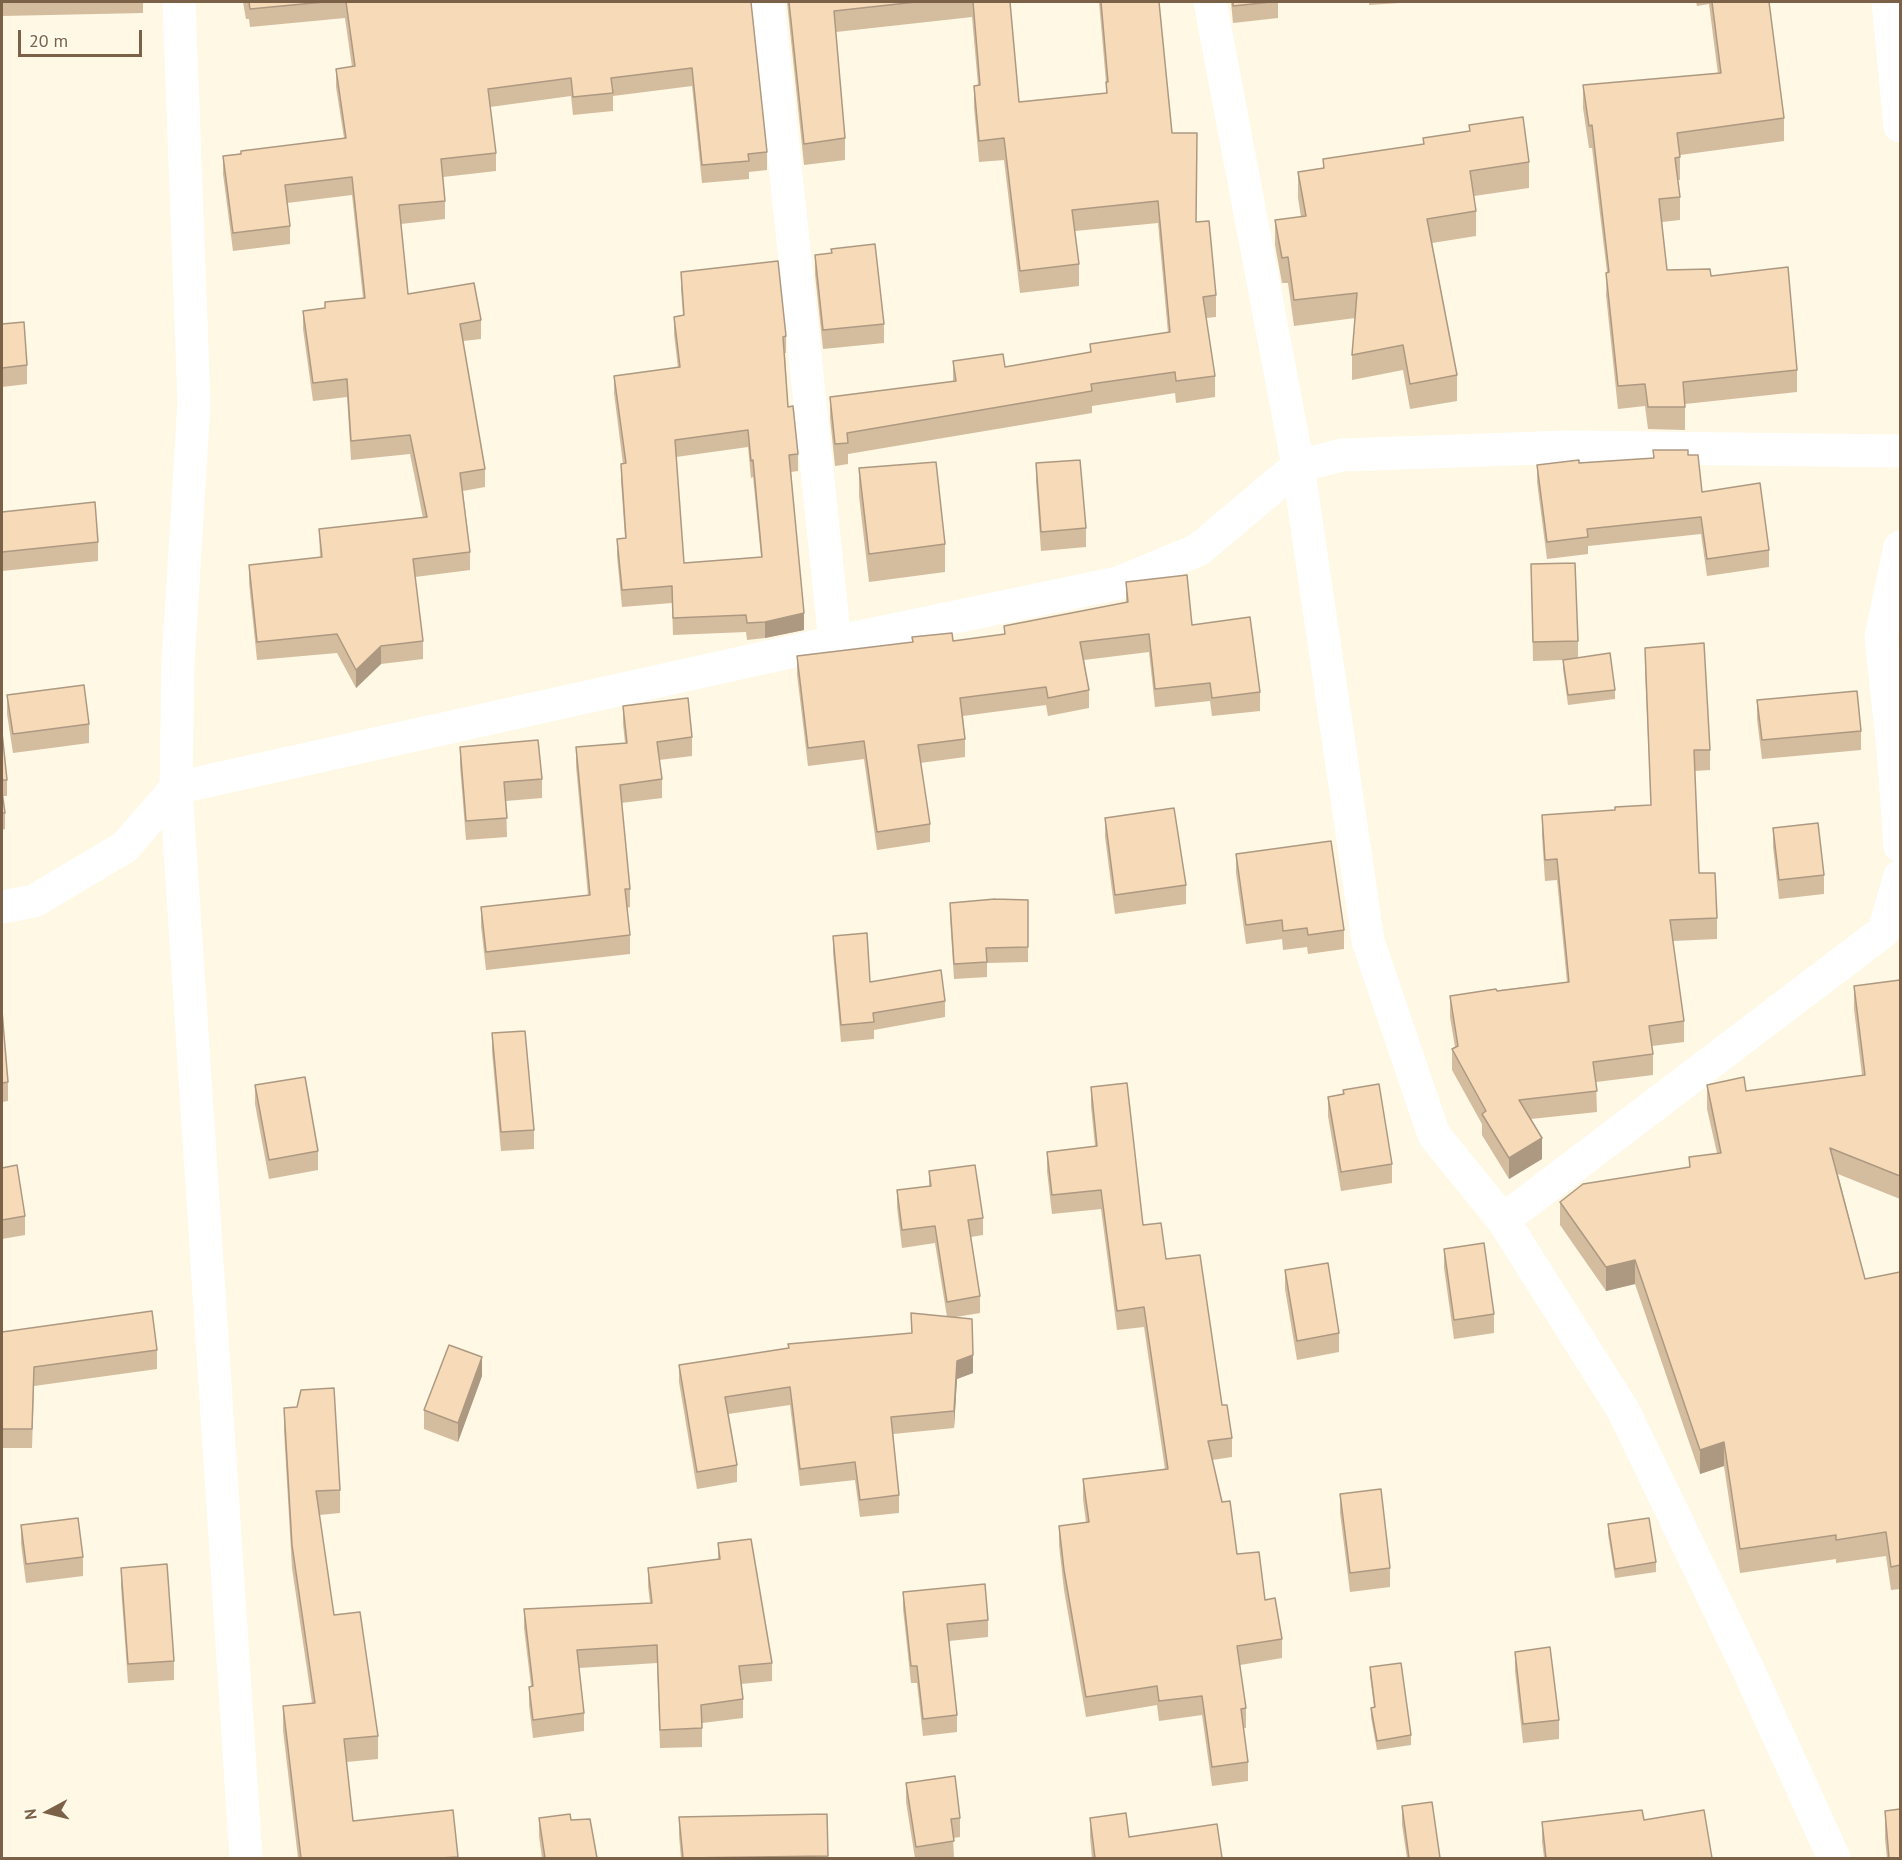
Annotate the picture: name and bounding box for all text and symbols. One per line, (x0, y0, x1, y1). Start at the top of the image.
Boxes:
scale bar (21, 18, 146, 56)
text: 20 m (29, 29, 68, 52)
north arrow (18, 1782, 78, 1842)
text: N (20, 1808, 41, 1821)

